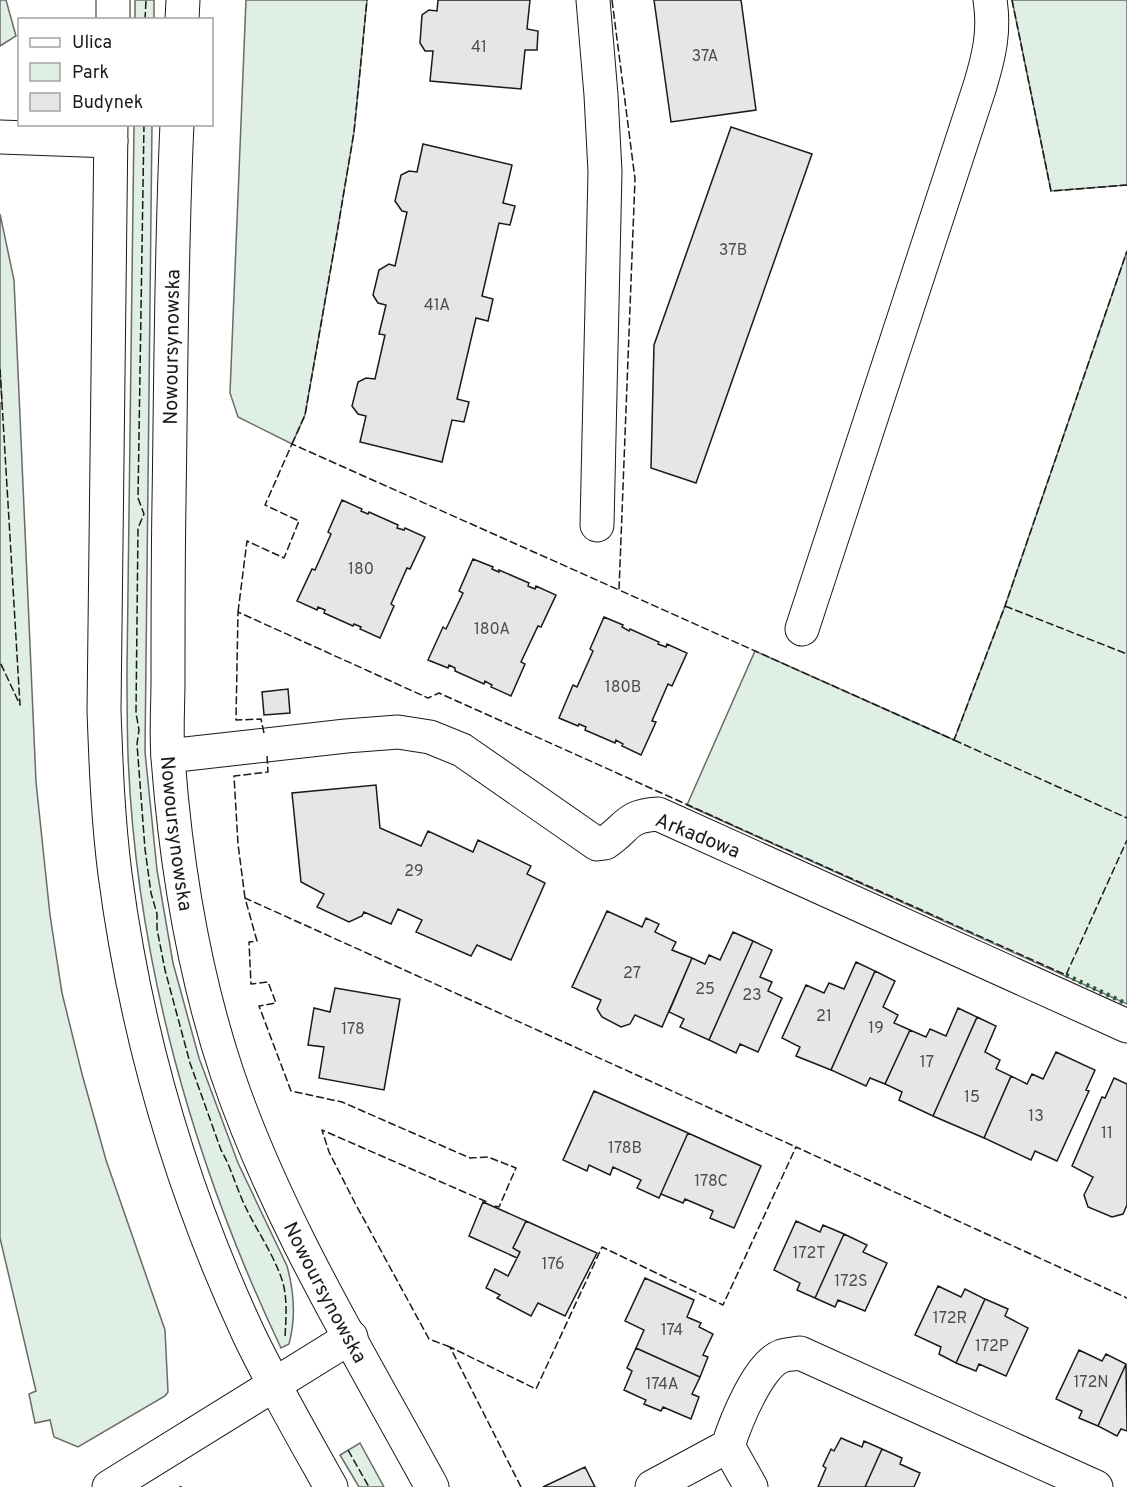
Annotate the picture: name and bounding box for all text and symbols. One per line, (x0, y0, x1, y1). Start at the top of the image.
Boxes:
legend (18, 18, 213, 126)
text: Ulica (72, 32, 112, 55)
house number: 41 (471, 38, 487, 58)
house number: 37A (692, 47, 719, 67)
text: Park (72, 62, 109, 85)
text: Budynek (72, 92, 143, 115)
house number: 37B (719, 241, 747, 261)
street label: Nowoursynowska (159, 269, 187, 425)
house number: 41A (424, 296, 450, 316)
house number: 180 (348, 560, 374, 580)
house number: 180A (474, 620, 510, 640)
house number: 180B (605, 678, 641, 698)
street label: Nowoursynowska (153, 755, 197, 913)
street label: Arkadowa (651, 808, 743, 866)
house number: 29 (404, 862, 424, 882)
house number: 27 (623, 964, 641, 984)
house number: 25 (695, 980, 715, 1000)
house number: 23 (742, 986, 762, 1006)
house number: 21 (816, 1007, 832, 1027)
house number: 19 (868, 1019, 884, 1039)
house number: 178 (341, 1020, 365, 1040)
house number: 17 (920, 1053, 934, 1073)
house number: 15 (964, 1088, 980, 1108)
house number: 13 (1028, 1107, 1044, 1127)
house number: 11 (1101, 1124, 1113, 1144)
house number: 178B (608, 1139, 642, 1159)
house number: 178C (694, 1172, 728, 1192)
street label: Nowoursynowska (276, 1218, 372, 1368)
house number: 172T (793, 1244, 825, 1264)
house number: 176 (541, 1255, 565, 1275)
house number: 172S (834, 1272, 868, 1292)
house number: 172R (933, 1309, 967, 1329)
house number: 174 (661, 1321, 683, 1341)
house number: 172P (975, 1337, 1009, 1357)
house number: 172N (1073, 1373, 1109, 1393)
house number: 174A (645, 1375, 679, 1395)

